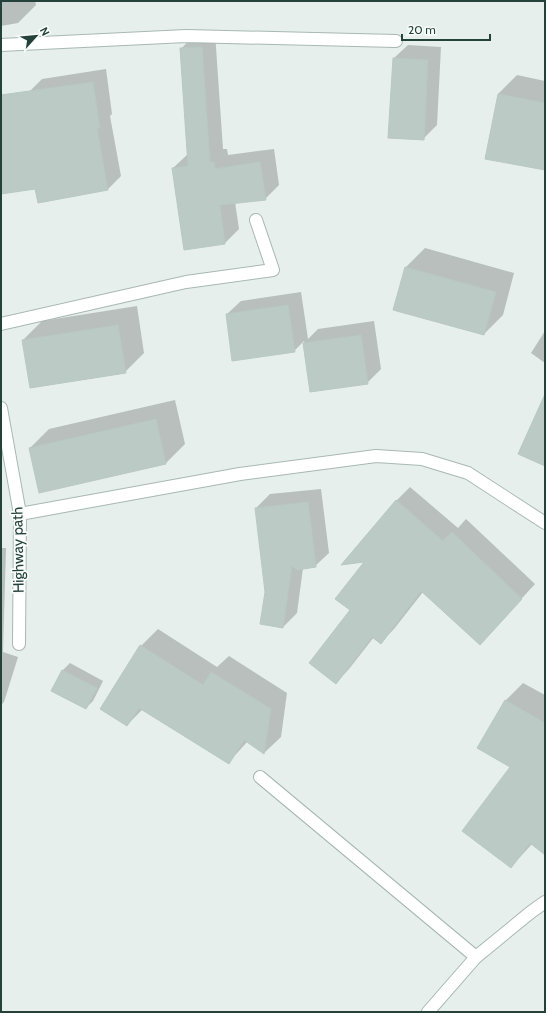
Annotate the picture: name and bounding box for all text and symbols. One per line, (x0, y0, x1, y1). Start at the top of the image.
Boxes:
north arrow (16, 16, 56, 56)
scale bar (402, 16, 490, 42)
text: 20 m (408, 22, 436, 37)
text: N (37, 25, 53, 38)
street label: Highway path (8, 507, 28, 593)

